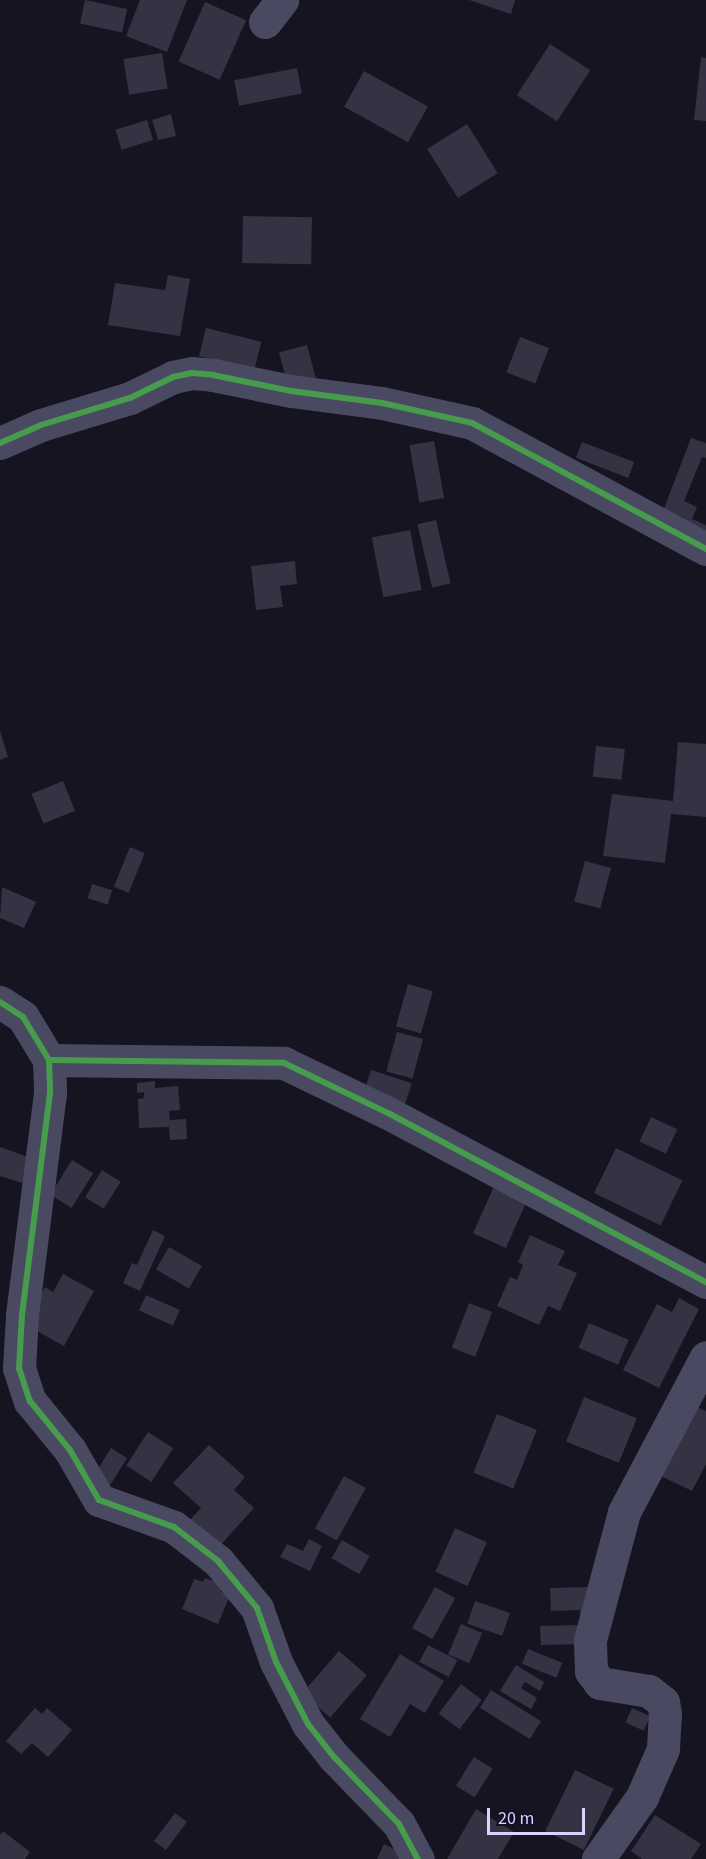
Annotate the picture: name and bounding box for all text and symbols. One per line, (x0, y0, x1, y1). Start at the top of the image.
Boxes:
scale bar (490, 1796, 588, 1834)
text: 20 m (498, 1806, 534, 1831)

